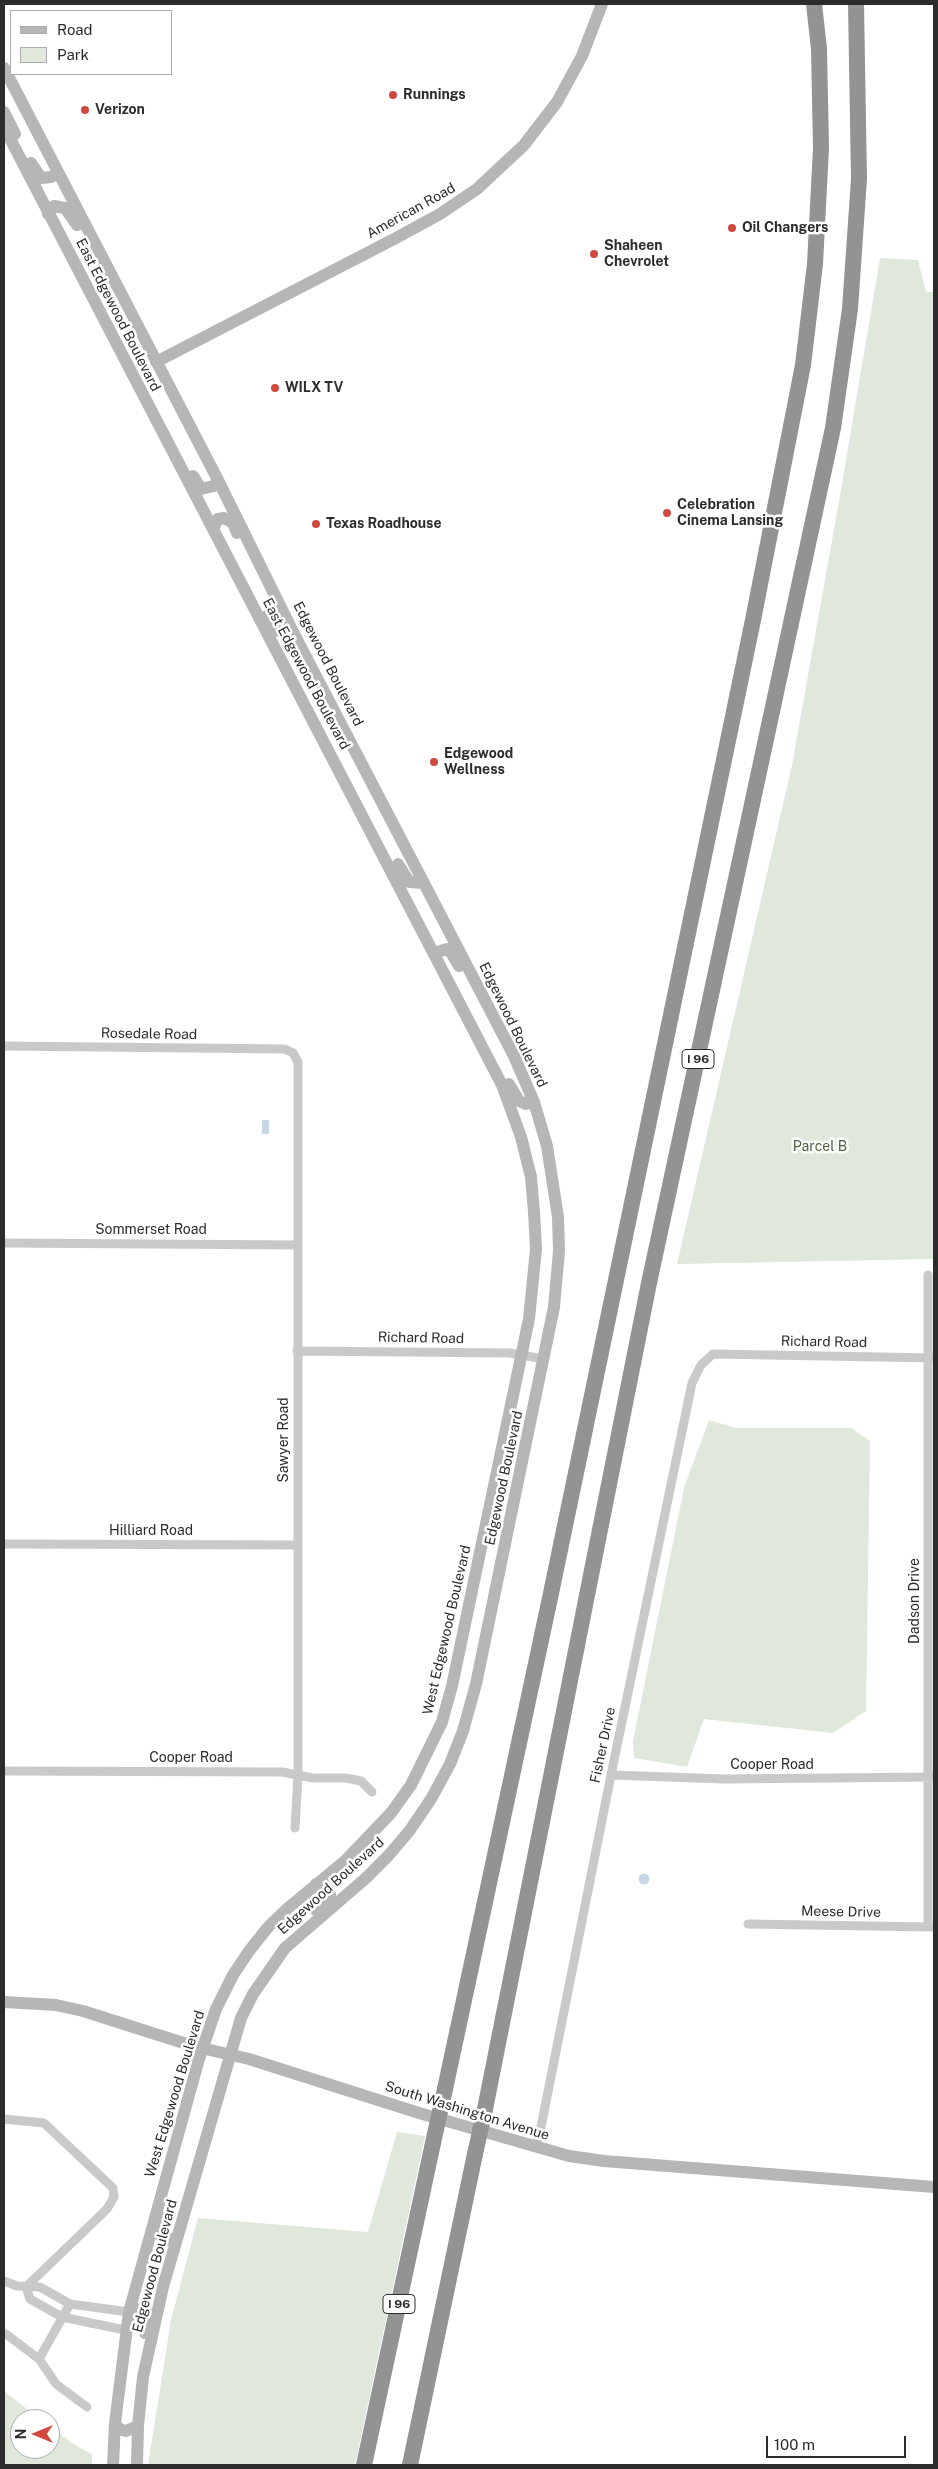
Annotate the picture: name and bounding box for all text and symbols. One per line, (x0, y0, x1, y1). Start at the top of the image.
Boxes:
legend (10, 10, 172, 75)
text: Road (57, 21, 93, 38)
text: Park (57, 46, 89, 63)
place label: Runnings (403, 87, 466, 103)
marker: Runnings (387, 89, 399, 101)
place label: Verizon (95, 102, 145, 118)
marker: Verizon (79, 104, 91, 116)
street label: American Road (364, 180, 458, 242)
place label: Oil Changers (742, 220, 828, 236)
marker: Oil Changers (726, 222, 738, 234)
street label: East Edgewood Boulevard (72, 236, 164, 394)
place label: Shaheen Chevrolet (604, 238, 669, 270)
marker: Shaheen Chevrolet (588, 248, 600, 260)
place label: WILX TV (285, 380, 343, 396)
marker: WILX TV (269, 382, 281, 394)
place label: Celebration Cinema Lansing (677, 497, 783, 530)
marker: Celebration Cinema Lansing (661, 507, 673, 519)
place label: Texas Roadhouse (326, 516, 441, 532)
marker: Texas Roadhouse (310, 518, 322, 530)
street label: East Edgewood Boulevard (259, 595, 353, 753)
street label: Edgewood Boulevard (289, 599, 367, 729)
place label: Edgewood Wellness (444, 746, 513, 779)
marker: Edgewood Wellness (428, 756, 440, 768)
street label: Edgewood Boulevard (475, 960, 551, 1090)
street label: Rosedale Road (101, 1025, 197, 1043)
road number: I 96 (682, 1050, 714, 1068)
park label: Parcel B (793, 1139, 847, 1155)
street label: Sommerset Road (95, 1222, 207, 1238)
street label: Richard Road (378, 1329, 464, 1347)
street label: Richard Road (781, 1333, 867, 1351)
street label: Sawyer Road (276, 1397, 292, 1483)
street label: Edgewood Boulevard (482, 1409, 526, 1547)
street label: Hilliard Road (109, 1523, 193, 1539)
street label: West Edgewood Boulevard (419, 1544, 475, 1716)
street label: Dadson Drive (907, 1558, 923, 1644)
street label: Fisher Drive (587, 1705, 619, 1785)
street label: Cooper Road (149, 1750, 233, 1766)
street label: Cooper Road (730, 1757, 814, 1773)
street label: Edgewood Boulevard (274, 1834, 388, 1938)
street label: Meese Drive (801, 1903, 881, 1921)
street label: West Edgewood Boulevard (142, 2009, 208, 2179)
street label: South Washington Avenue (383, 2078, 551, 2144)
street label: Edgewood Boulevard (129, 2198, 181, 2334)
road number: I 96 (383, 2294, 415, 2314)
north arrow (10, 2409, 60, 2459)
scale bar (768, 2426, 908, 2458)
text: N (13, 2429, 29, 2439)
text: 100 m (774, 2436, 815, 2453)

